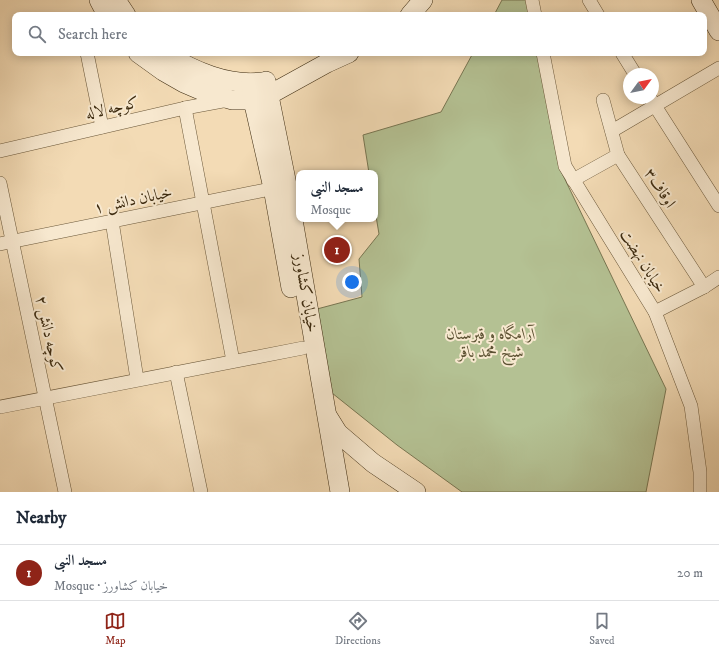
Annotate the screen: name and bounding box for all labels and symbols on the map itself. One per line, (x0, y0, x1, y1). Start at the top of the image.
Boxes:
north arrow (623, 68, 659, 104)
street label: کوچه لاله (83, 92, 141, 125)
street label: اوقاف۳ (640, 164, 680, 212)
street label: خیابان دانش ۱ (92, 182, 174, 218)
street label: خیابان نهضت (616, 225, 670, 297)
pin: 1 (324, 235, 350, 265)
street label: خیابان کشاورز (289, 250, 323, 334)
your location (342, 272, 362, 292)
street label: کوچه دانش ۲ (30, 294, 67, 374)
park label: آرامگاه و قبرستان شیخ محمد باقر (446, 323, 536, 366)

